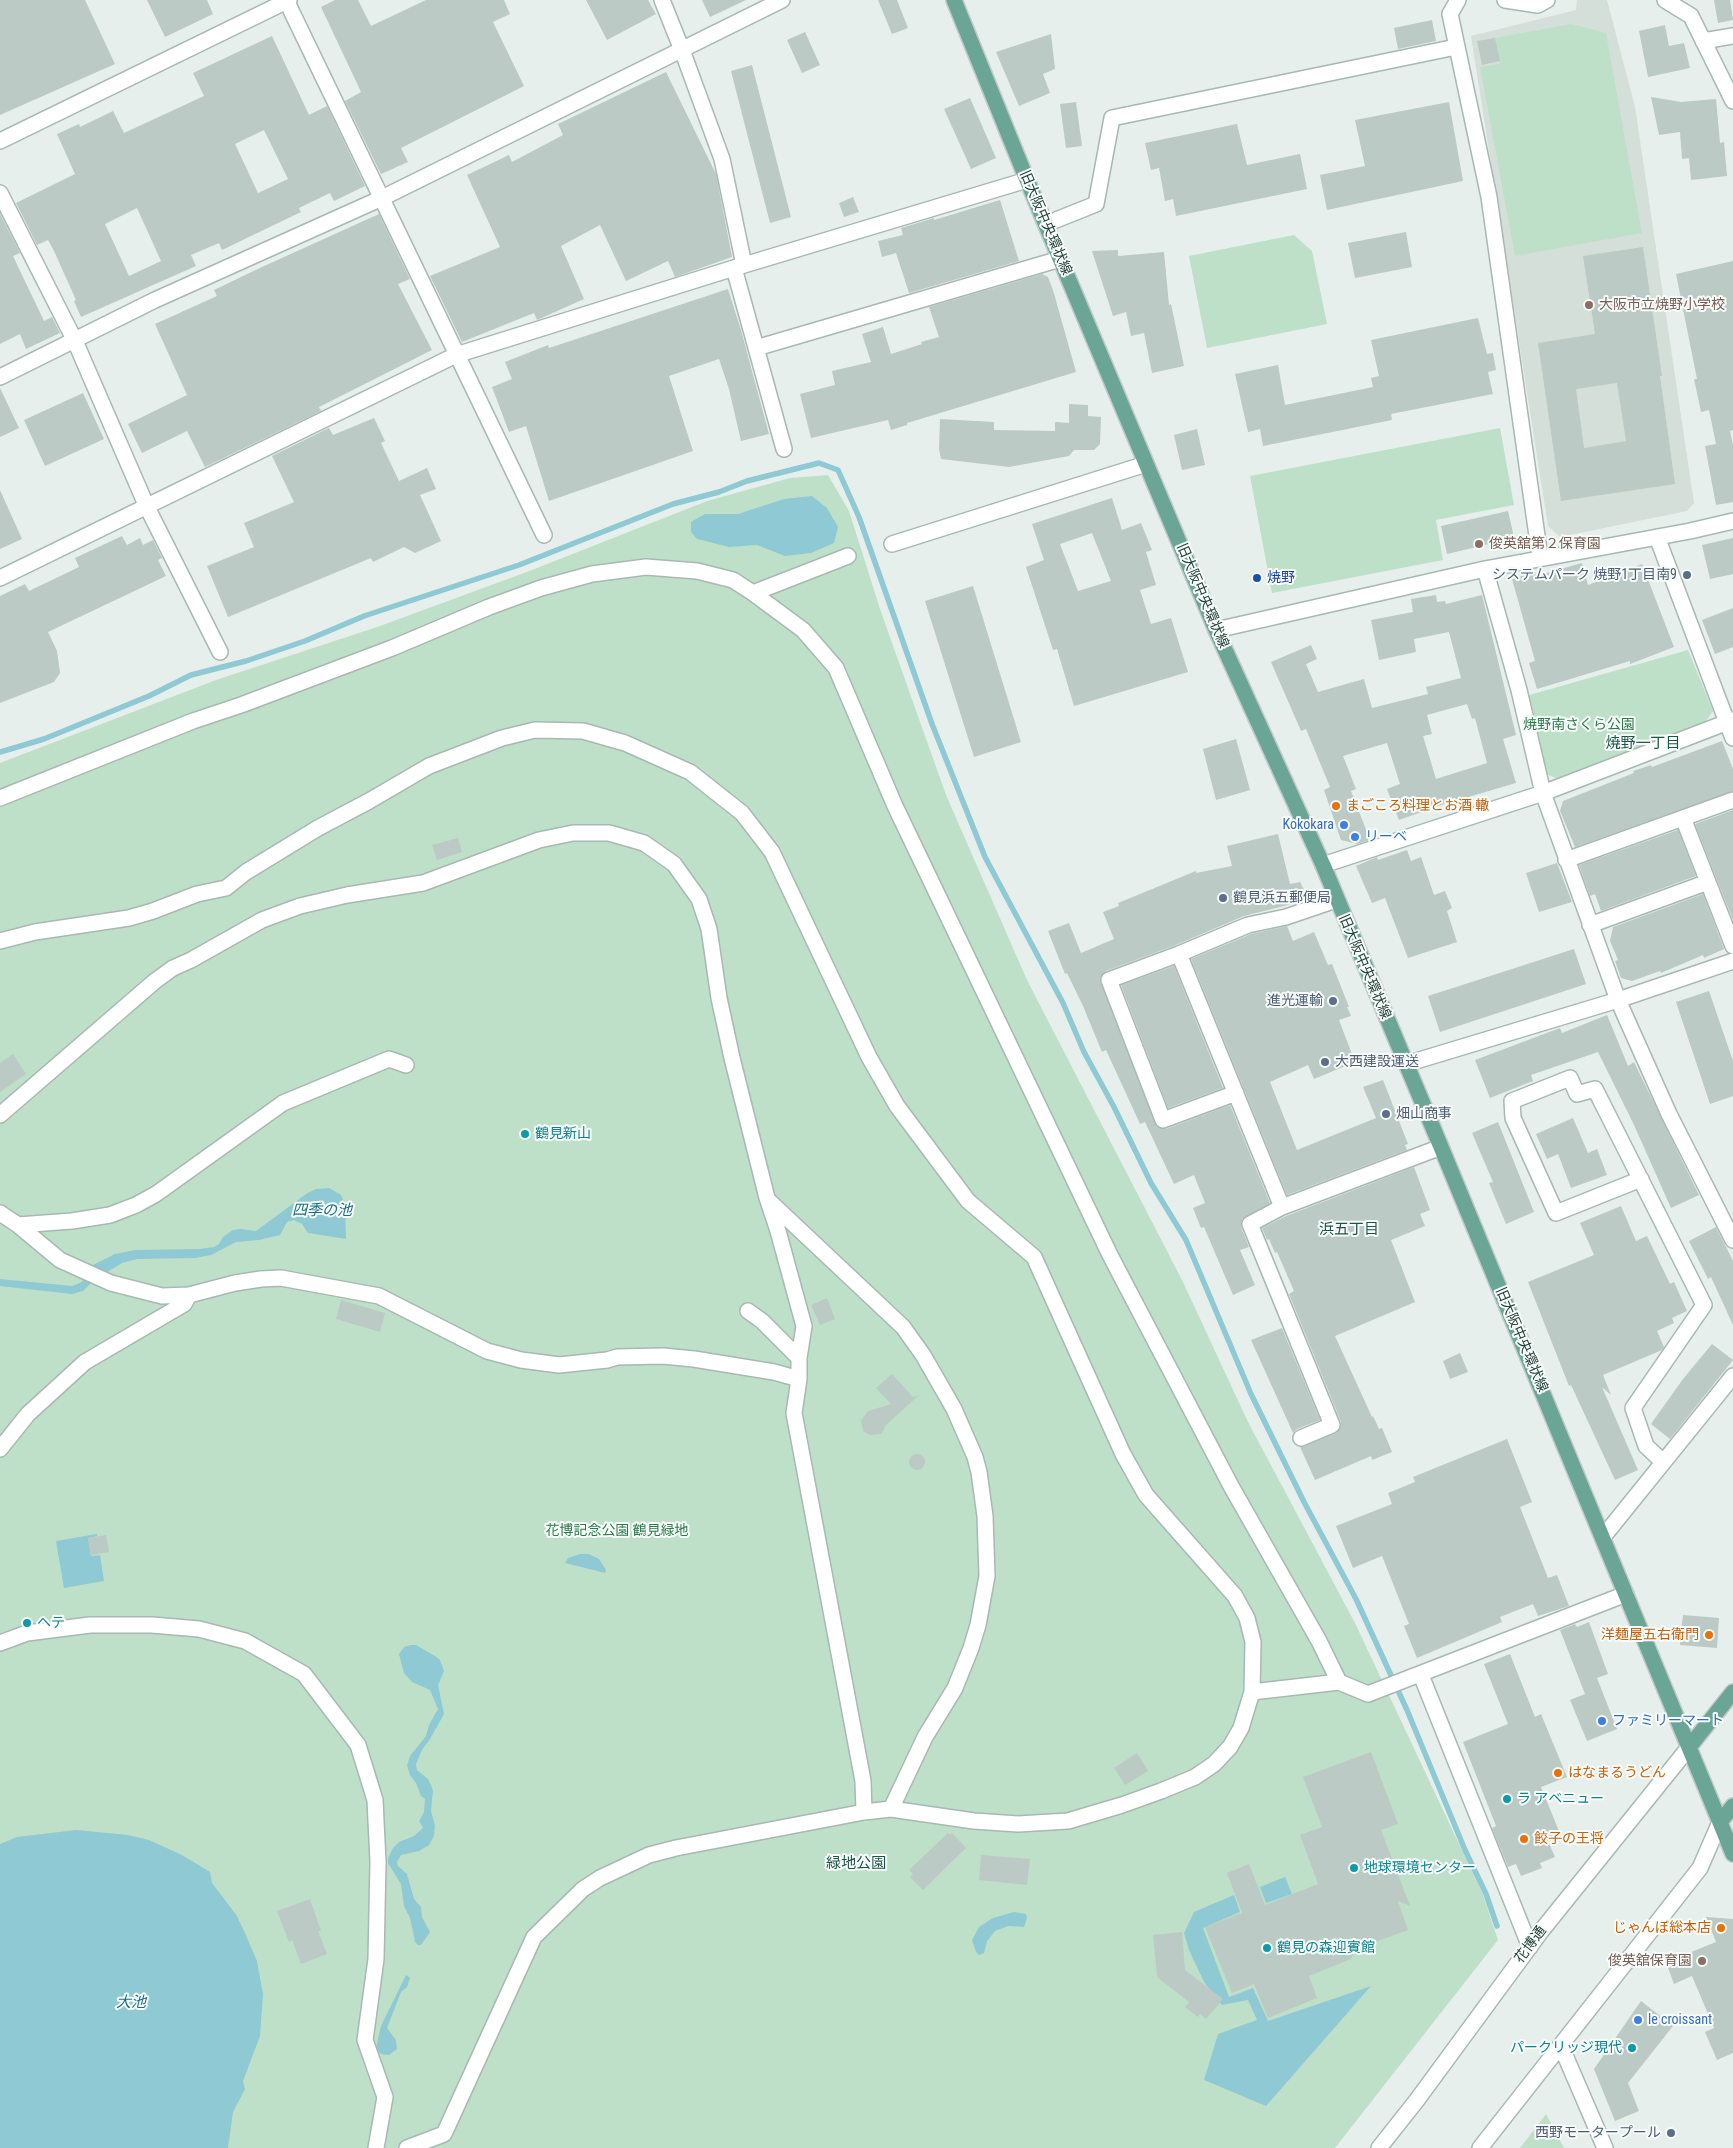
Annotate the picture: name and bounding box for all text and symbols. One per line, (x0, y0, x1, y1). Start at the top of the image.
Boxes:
street label: 旧大阪中央環状線 (1015, 168, 1075, 278)
place label: 大阪市立焼野小学校 (1599, 297, 1725, 313)
marker: 大阪市立焼野小学校 (1583, 299, 1595, 311)
place label: 俊英舘第２保育園 (1489, 536, 1601, 552)
marker: 俊英舘第２保育園 (1473, 538, 1485, 550)
street label: 旧大阪中央環状線 (1172, 541, 1232, 651)
place label: システムパーク 焼野1丁目南9 (1492, 567, 1677, 583)
marker: システムパーク 焼野1丁目南9 (1681, 569, 1693, 581)
place label: 焼野 (1267, 570, 1295, 586)
marker: 焼野 (1251, 572, 1263, 584)
park label: 焼野南さくら公園 (1523, 717, 1635, 733)
district label: 焼野一丁目 (1606, 735, 1680, 753)
place label: まごころ料理とお酒 轍 (1346, 798, 1489, 814)
marker: まごころ料理とお酒 轍 (1330, 800, 1342, 812)
place label: Kokokara (1282, 817, 1334, 833)
marker: Kokokara (1338, 819, 1350, 831)
place label: リーベ (1365, 829, 1407, 845)
marker: リーベ (1349, 831, 1361, 843)
place label: 鶴見浜五郵便局 (1233, 890, 1331, 906)
marker: 鶴見浜五郵便局 (1217, 892, 1229, 904)
street label: 旧大阪中央環状線 (1334, 912, 1394, 1022)
place label: 進光運輸 (1267, 993, 1323, 1009)
marker: 進光運輸 (1327, 995, 1339, 1007)
place label: 大西建設運送 (1335, 1054, 1419, 1070)
marker: 大西建設運送 (1319, 1056, 1331, 1068)
place label: 畑山商事 (1396, 1106, 1452, 1122)
marker: 畑山商事 (1380, 1108, 1392, 1120)
place label: 鶴見新山 (535, 1126, 591, 1142)
marker: 鶴見新山 (519, 1128, 531, 1140)
water label: 四季の池 (292, 1202, 352, 1220)
district label: 浜五丁目 (1319, 1221, 1379, 1239)
street label: 旧大阪中央環状線 (1491, 1285, 1551, 1395)
park label: 花博記念公園 鶴見緑地 (545, 1523, 689, 1539)
place label: ヘテ (37, 1615, 65, 1631)
marker: ヘテ (21, 1617, 33, 1629)
place label: 洋麺屋五右衛門 (1601, 1627, 1699, 1643)
marker: 洋麺屋五右衛門 (1703, 1629, 1715, 1641)
place label: ファミリーマート (1612, 1713, 1724, 1729)
marker: ファミリーマート (1596, 1715, 1608, 1727)
place label: はなまるうどん (1568, 1765, 1666, 1781)
marker: はなまるうどん (1552, 1767, 1564, 1779)
place label: ラ アベニュー (1517, 1791, 1604, 1807)
marker: ラ アベニュー (1501, 1793, 1513, 1805)
place label: 餃子の王将 (1534, 1831, 1604, 1847)
marker: 餃子の王将 (1518, 1833, 1530, 1845)
district label: 緑地公園 (826, 1855, 886, 1873)
place label: 地球環境センター (1364, 1860, 1476, 1876)
marker: 地球環境センター (1348, 1862, 1360, 1874)
place label: じゃんぼ総本店 (1613, 1920, 1711, 1936)
marker: じゃんぼ総本店 (1715, 1922, 1727, 1934)
street label: 花博通 (1512, 1923, 1550, 1967)
place label: 鶴見の森迎賓館 (1277, 1940, 1375, 1956)
marker: 鶴見の森迎賓館 (1261, 1942, 1273, 1954)
place label: 俊英舘保育園 (1608, 1953, 1692, 1969)
marker: 俊英舘保育園 (1696, 1955, 1708, 1967)
water label: 大池 (116, 1994, 146, 2012)
place label: le croissant (1648, 2012, 1712, 2028)
marker: le croissant (1632, 2014, 1644, 2026)
place label: パークリッジ現代 (1510, 2040, 1622, 2056)
marker: パークリッジ現代 (1626, 2042, 1638, 2054)
place label: 西野モータープール (1535, 2125, 1661, 2141)
marker: 西野モータープール (1665, 2127, 1677, 2139)

